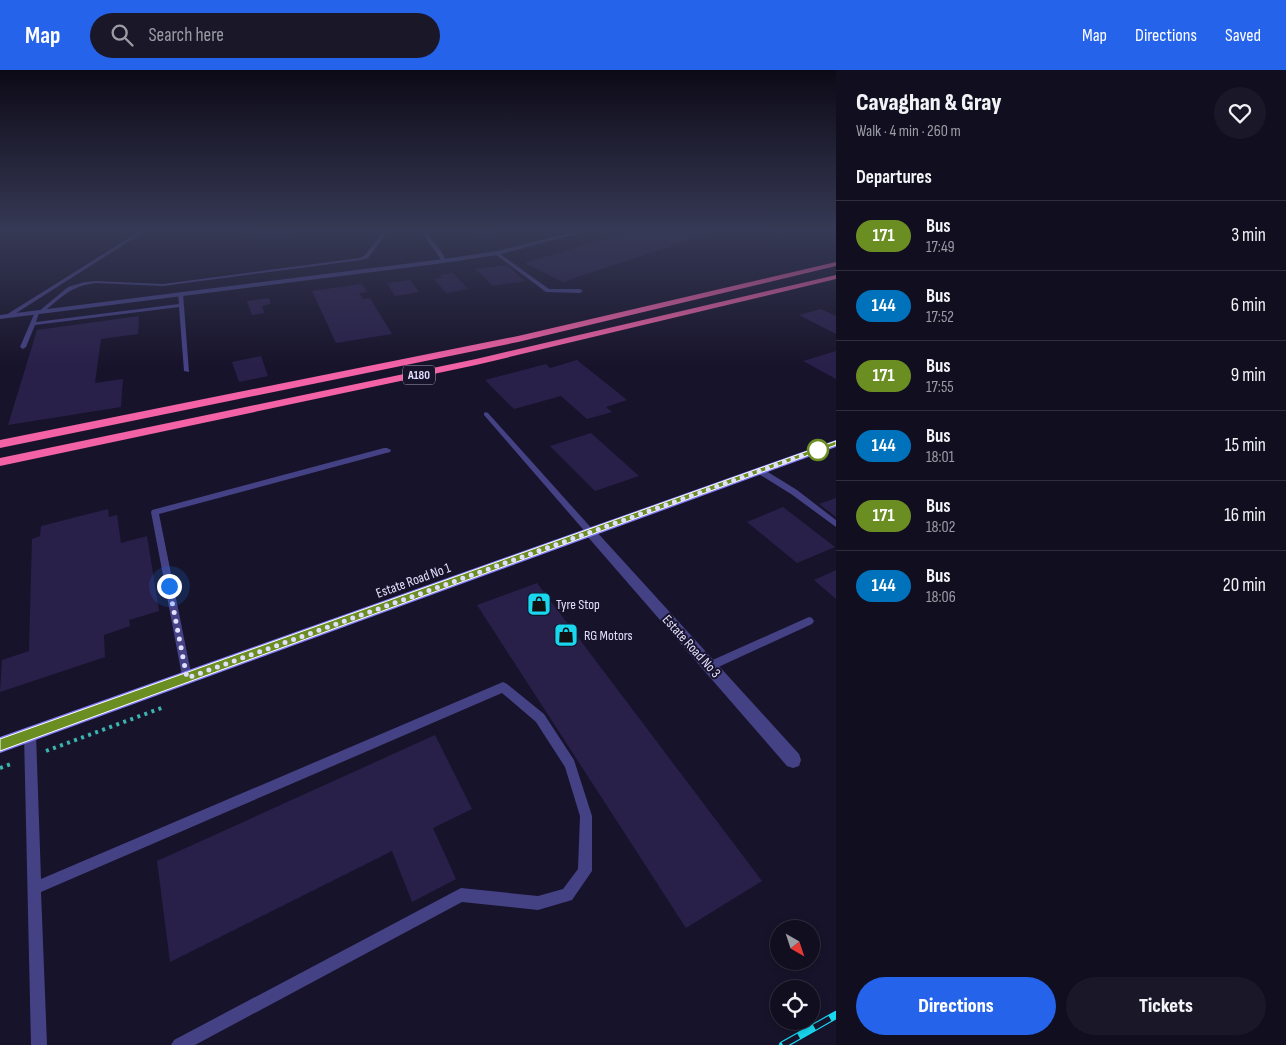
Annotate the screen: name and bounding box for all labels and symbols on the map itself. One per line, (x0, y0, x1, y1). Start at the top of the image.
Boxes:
road number: A180 (403, 366, 435, 384)
unlabelled marker (807, 439, 829, 461)
street label: Estate Road No 1 (374, 559, 453, 602)
your location (157, 574, 182, 599)
shop icon: Tyre Stop (526, 591, 552, 617)
place label: Tyre Stop (556, 596, 600, 613)
street label: Estate Road No 3 (659, 611, 724, 681)
shop icon: RG Motors (553, 622, 579, 648)
place label: RG Motors (584, 627, 633, 644)
north arrow (770, 920, 820, 970)

